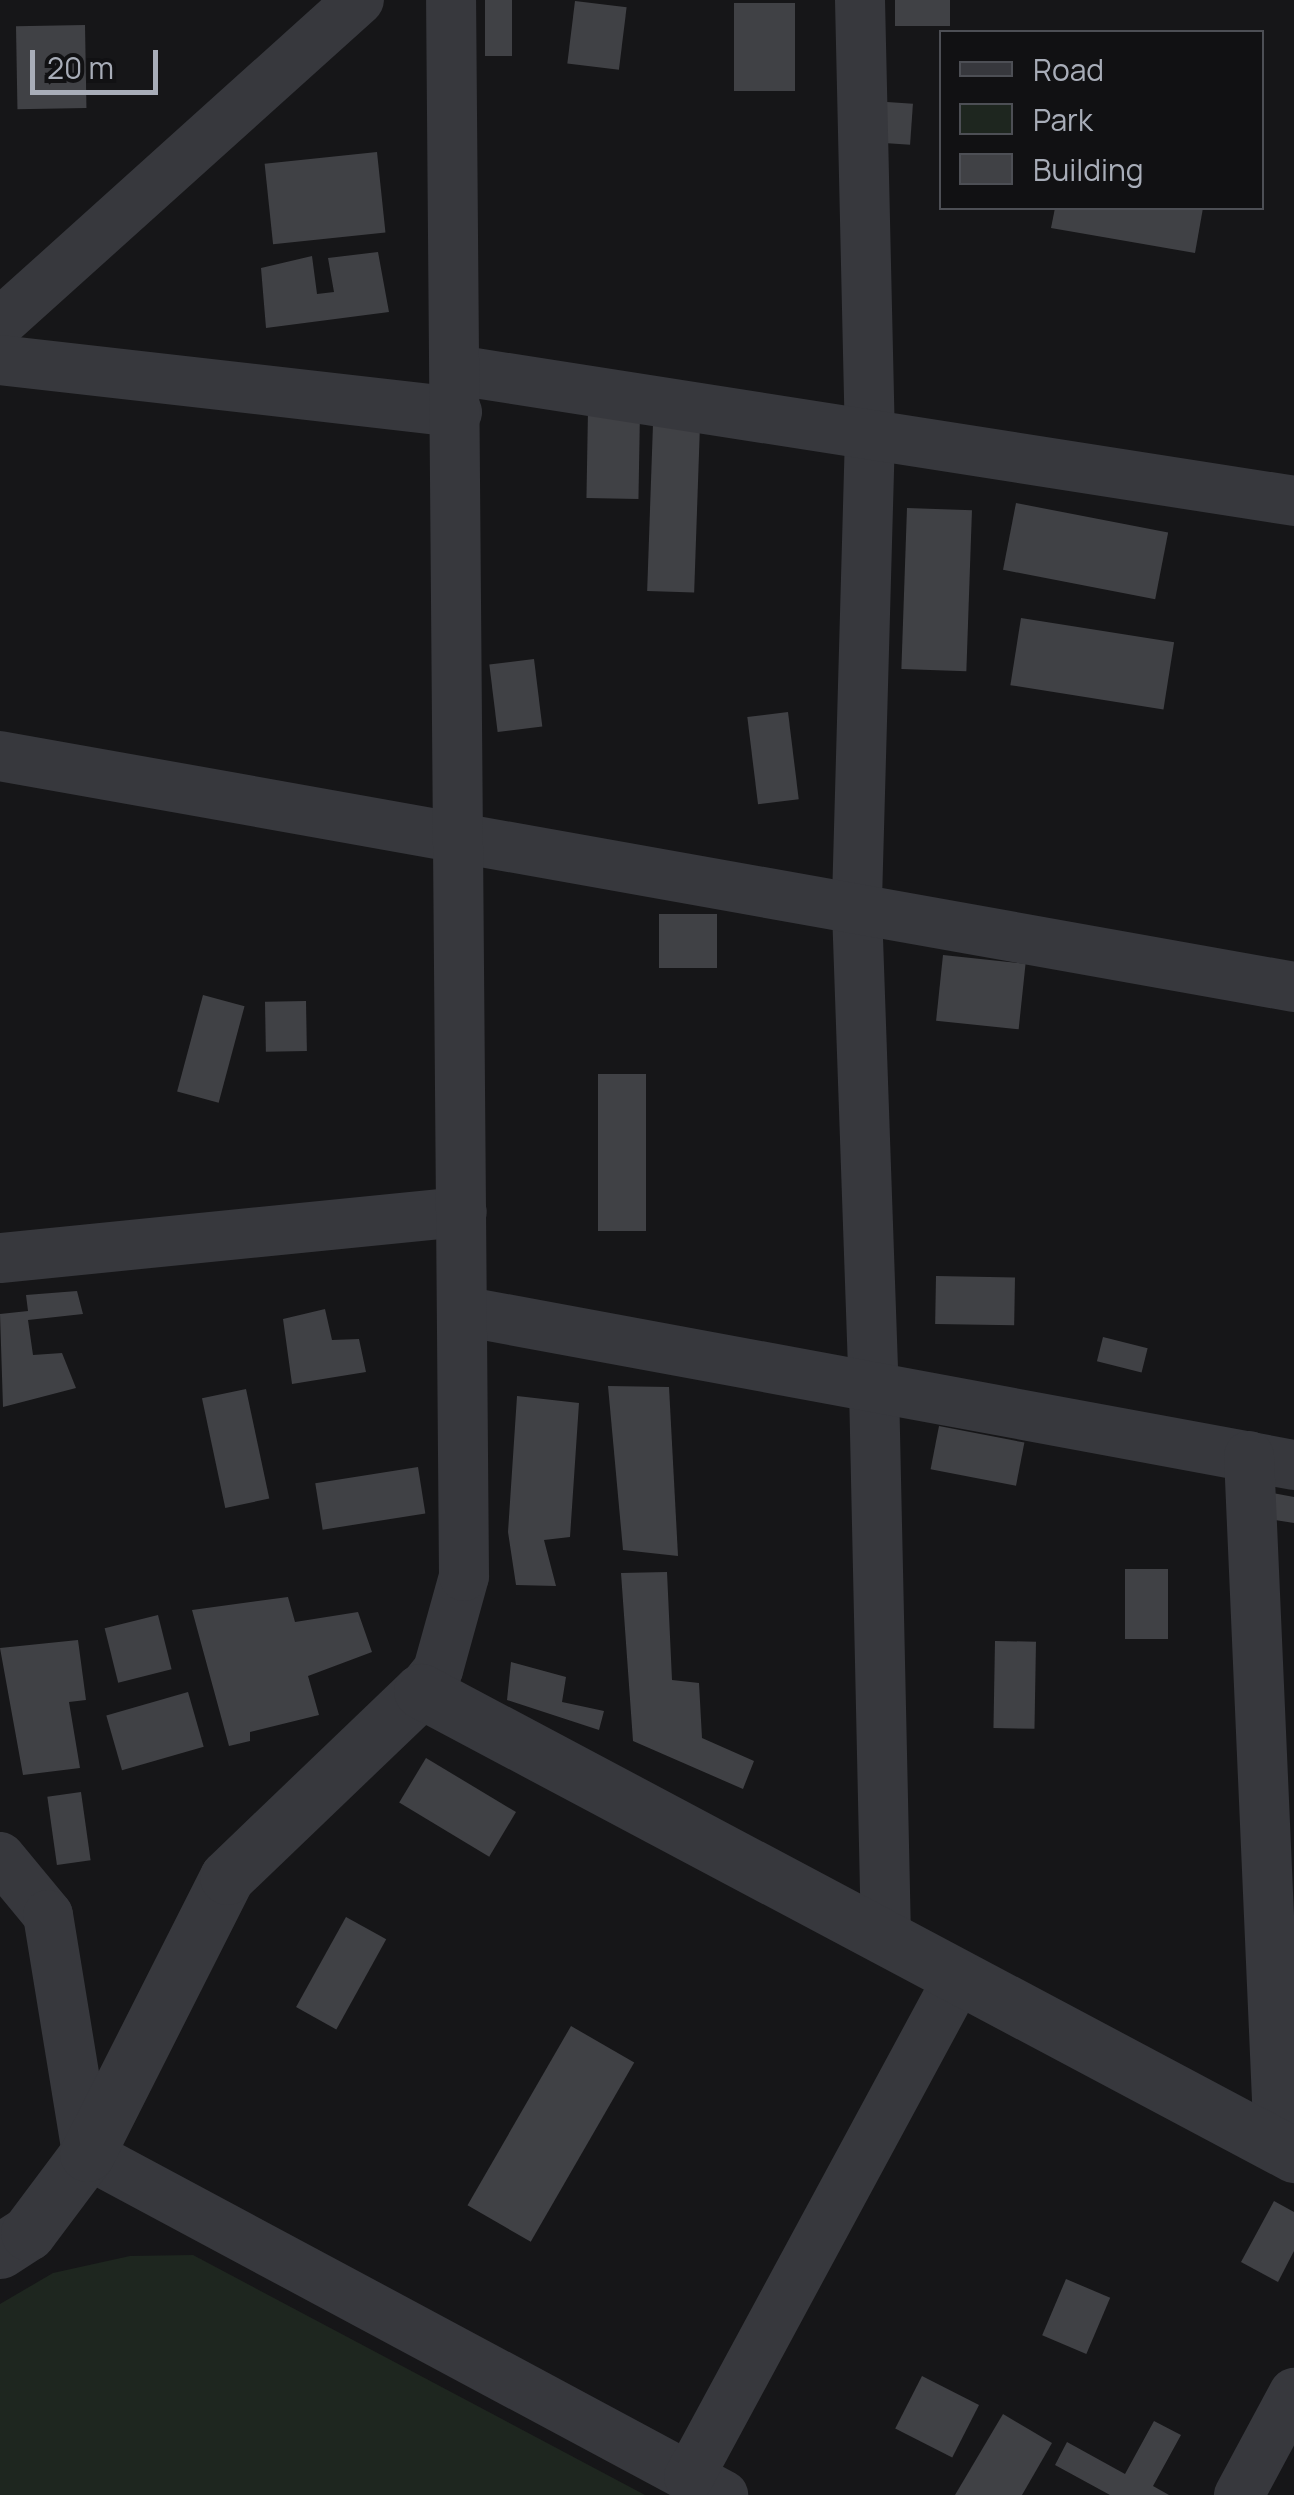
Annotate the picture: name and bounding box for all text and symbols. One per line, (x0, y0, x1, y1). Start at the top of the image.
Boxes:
scale bar (35, 30, 162, 92)
legend (939, 30, 1264, 210)
text: 20 m (47, 47, 114, 88)
text: Road (1033, 49, 1104, 90)
text: Park (1033, 99, 1093, 140)
text: Building (1033, 149, 1144, 190)

